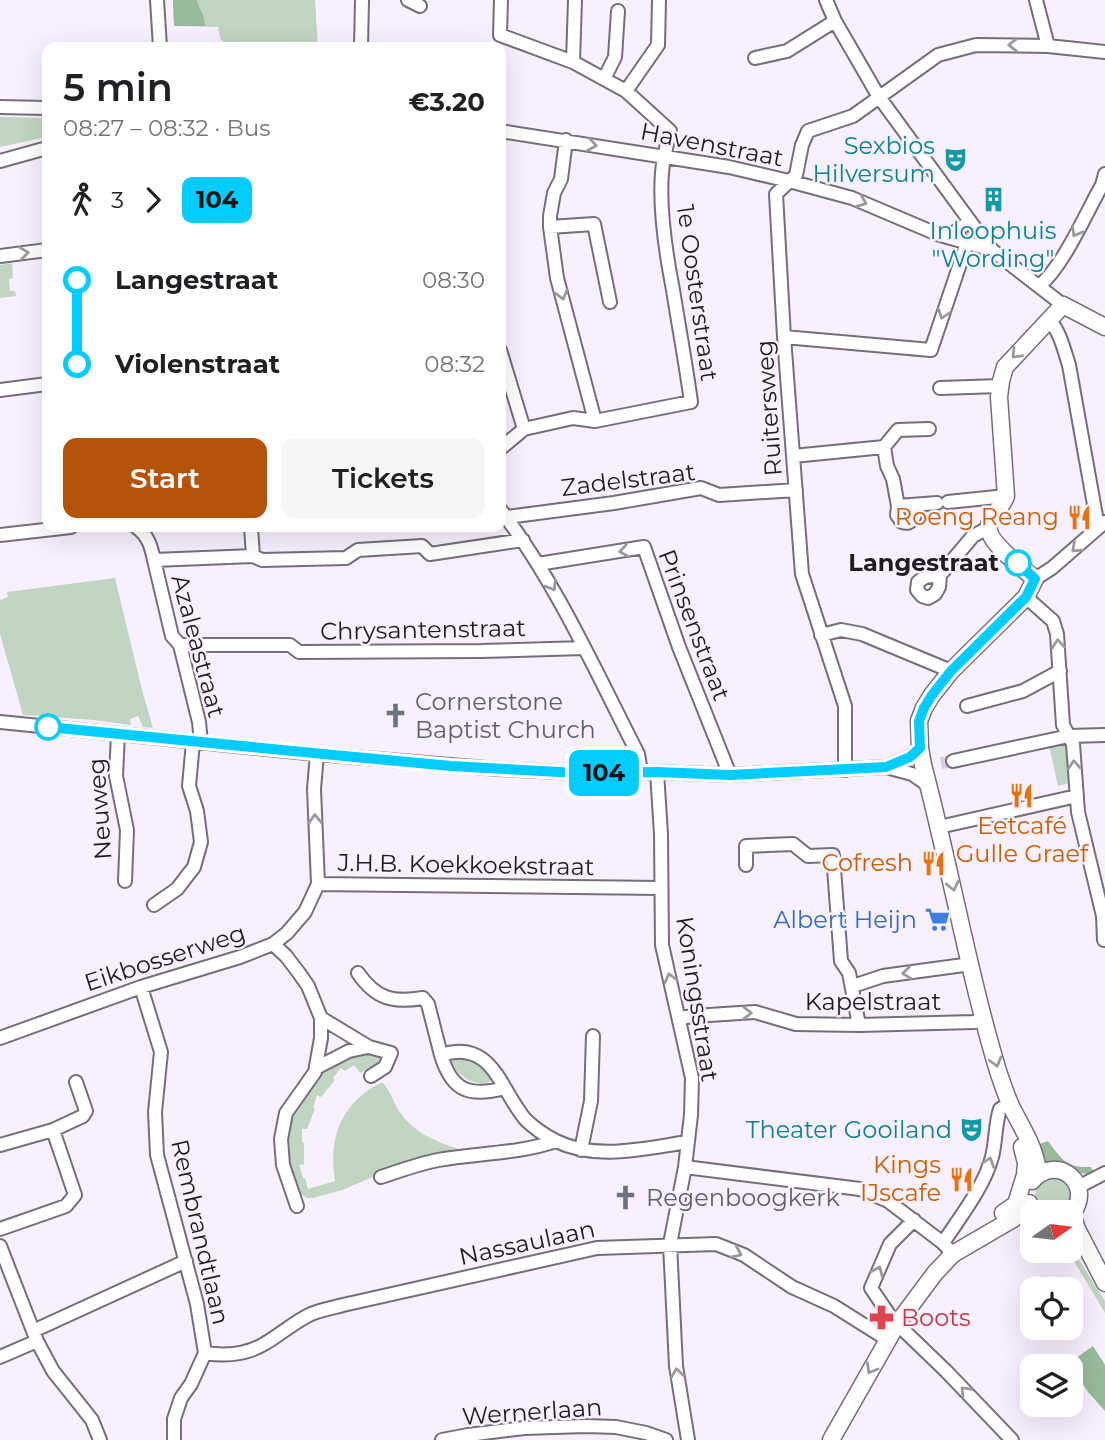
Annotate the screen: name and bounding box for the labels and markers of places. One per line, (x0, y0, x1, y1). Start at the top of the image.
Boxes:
place label: Sexbios Hilversum (813, 131, 935, 188)
theatre icon: Sexbios Hilversum (941, 146, 969, 174)
building icon: Inloophuis "Wording" (979, 186, 1007, 214)
place label: Inloophuis "Wording" (930, 216, 1056, 273)
place label: Roeng Reang (895, 502, 1059, 531)
restaurant icon: Roeng Reang (1065, 503, 1093, 531)
place label: Langestraat (848, 548, 1000, 577)
marker: Langestraat (1005, 550, 1031, 576)
place label: Cornerstone Baptist Church (415, 687, 596, 744)
church icon: Cornerstone Baptist Church (381, 702, 409, 730)
unlabelled marker (35, 714, 61, 740)
restaurant icon: Eetcafé Gulle Graef (1008, 781, 1036, 809)
place label: Eetcafé Gulle Graef (956, 811, 1089, 868)
place label: Cofresh (822, 848, 913, 877)
restaurant icon: Cofresh (919, 849, 947, 877)
place label: Albert Heijn (773, 905, 917, 934)
supermarket icon: Albert Heijn (923, 906, 951, 934)
place label: Theater Gooiland (746, 1115, 952, 1144)
theatre icon: Theater Gooiland (958, 1116, 986, 1144)
place label: Kings IJscafe (860, 1150, 941, 1207)
restaurant icon: Kings IJscafe (947, 1165, 975, 1193)
place label: Regenboogkerk (646, 1183, 841, 1212)
church icon: Regenboogkerk (612, 1184, 640, 1212)
place label: Boots (901, 1303, 971, 1332)
pharmacy icon: Boots (867, 1304, 895, 1332)

